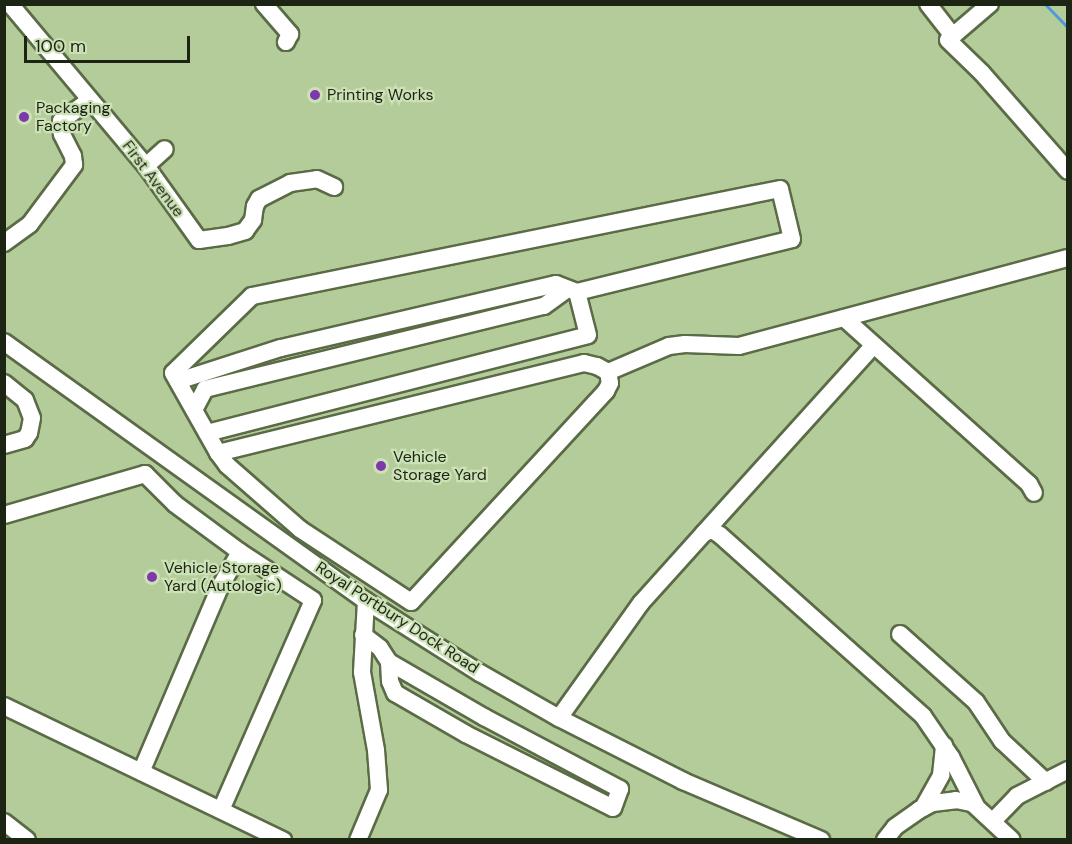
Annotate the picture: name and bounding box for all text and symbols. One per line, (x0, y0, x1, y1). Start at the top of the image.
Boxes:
scale bar (27, 24, 194, 62)
text: 100 m (35, 34, 86, 58)
place label: Printing Works (327, 85, 433, 105)
marker: Printing Works (308, 88, 322, 102)
place label: Packaging Factory (36, 98, 110, 136)
marker: Packaging Factory (17, 110, 31, 124)
street label: First Avenue (118, 137, 188, 221)
place label: Vehicle Storage Yard (393, 447, 487, 485)
marker: Vehicle Storage Yard (374, 459, 388, 473)
place label: Vehicle Storage Yard (Autologic) (164, 558, 282, 596)
street label: Royal Portbury Dock Road (312, 558, 482, 678)
marker: Vehicle Storage Yard (Autologic) (145, 570, 159, 584)

